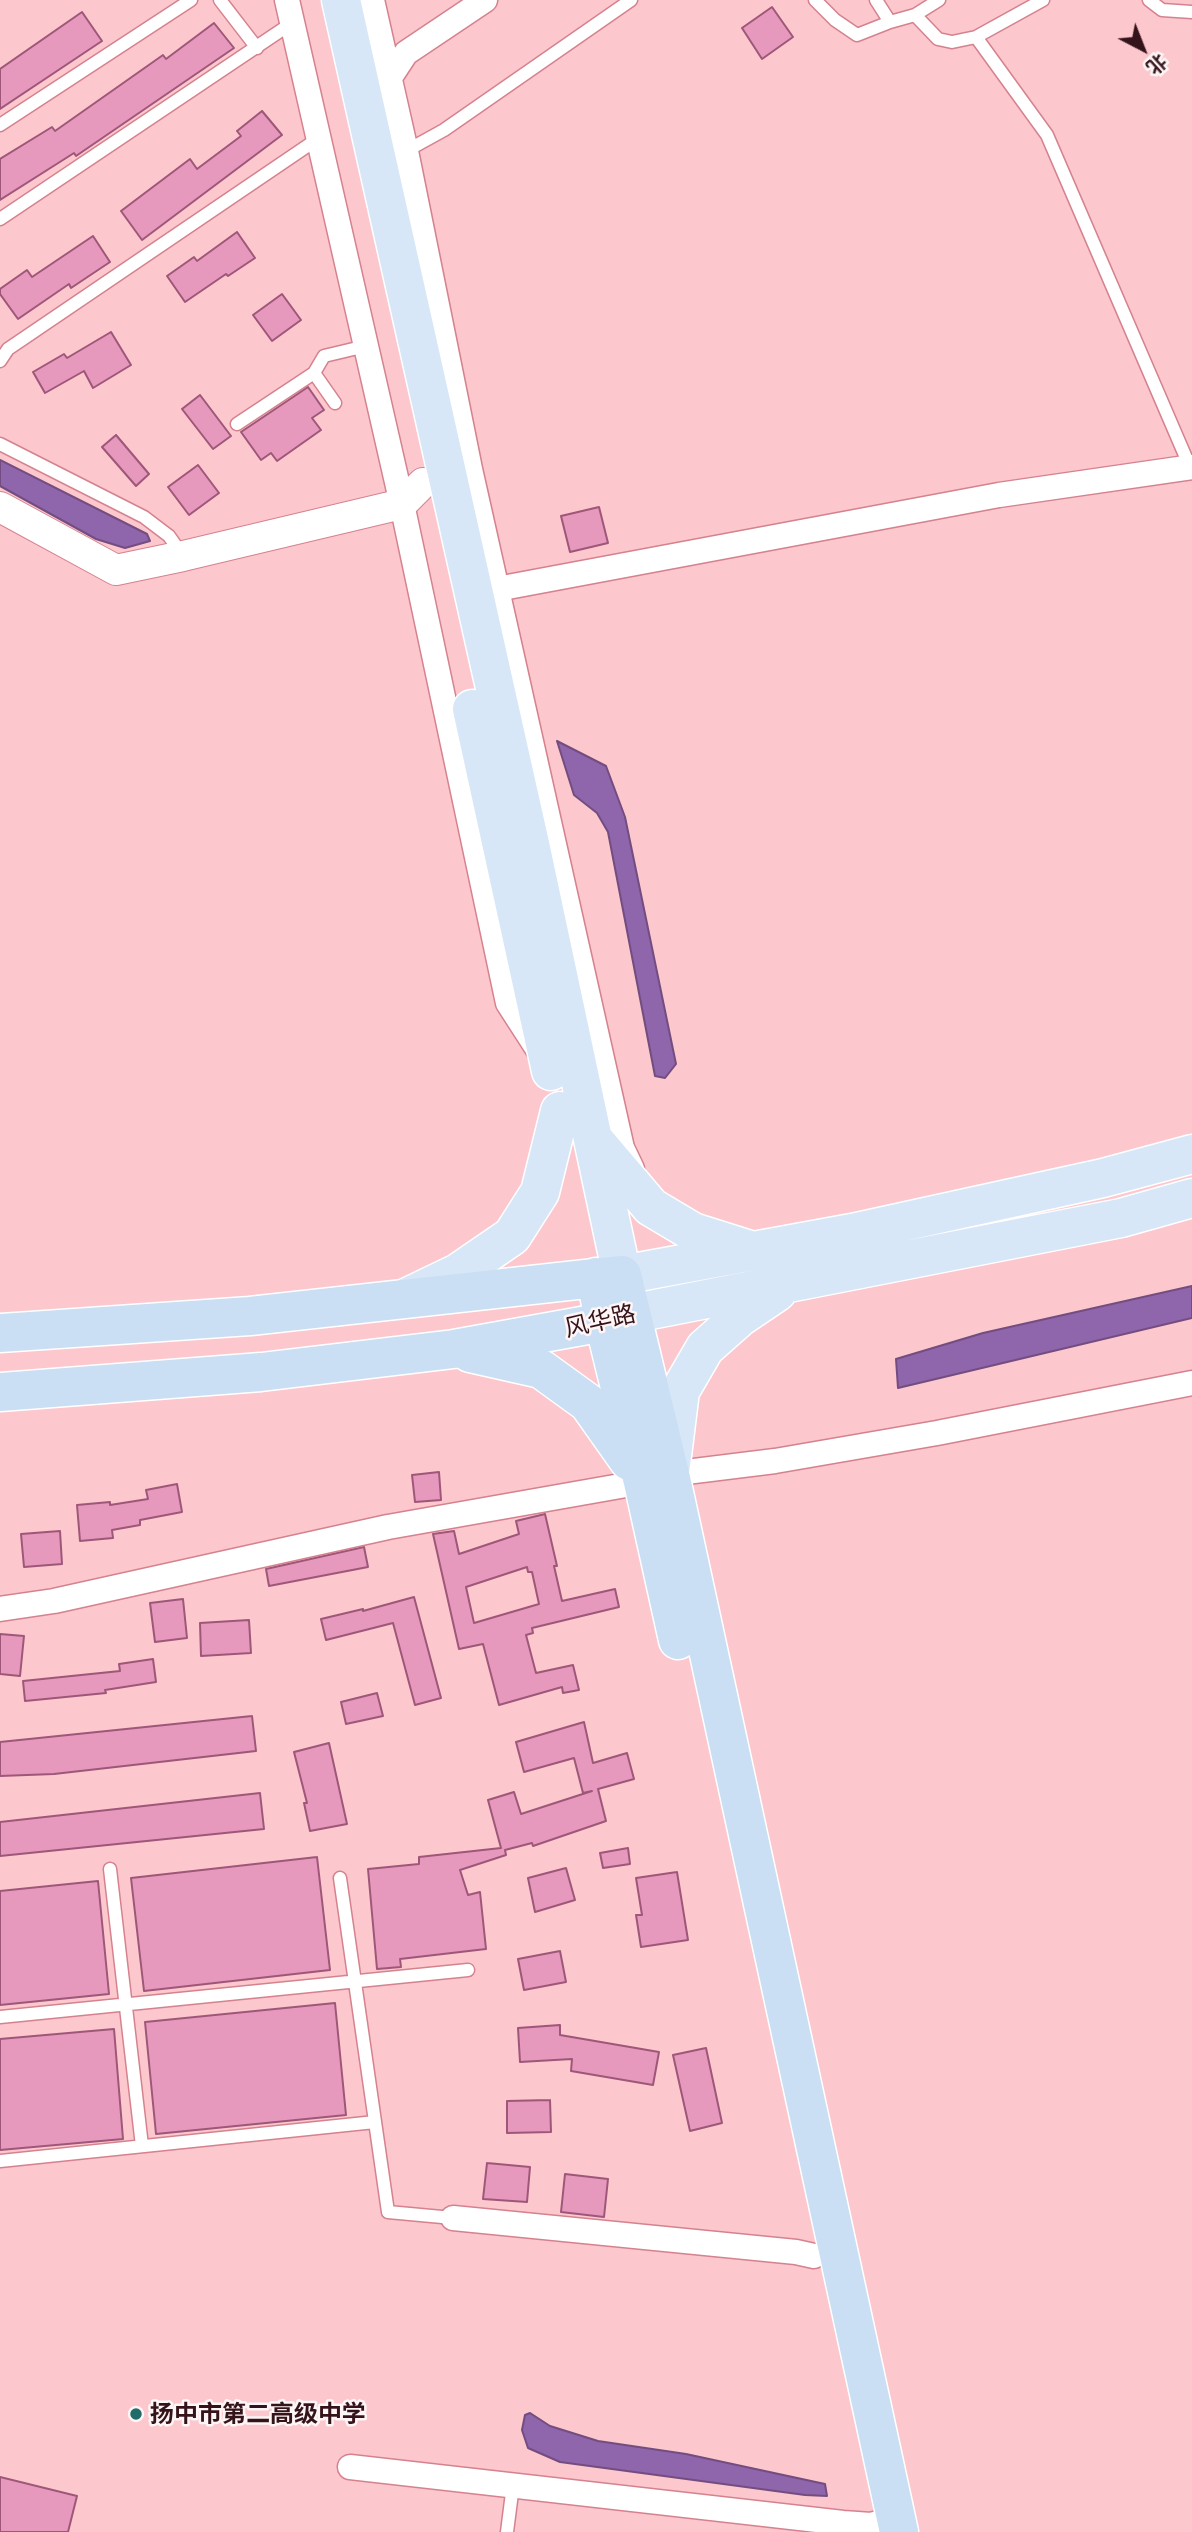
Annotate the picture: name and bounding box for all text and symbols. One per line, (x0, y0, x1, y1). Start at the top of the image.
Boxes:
north arrow (1108, 14, 1178, 84)
text: 北 (1143, 50, 1172, 80)
street label: 风华路 (562, 1299, 638, 1343)
place label: 扬中市第二高级中学 (150, 2400, 366, 2428)
marker: 扬中市第二高级中学 (128, 2406, 144, 2422)

